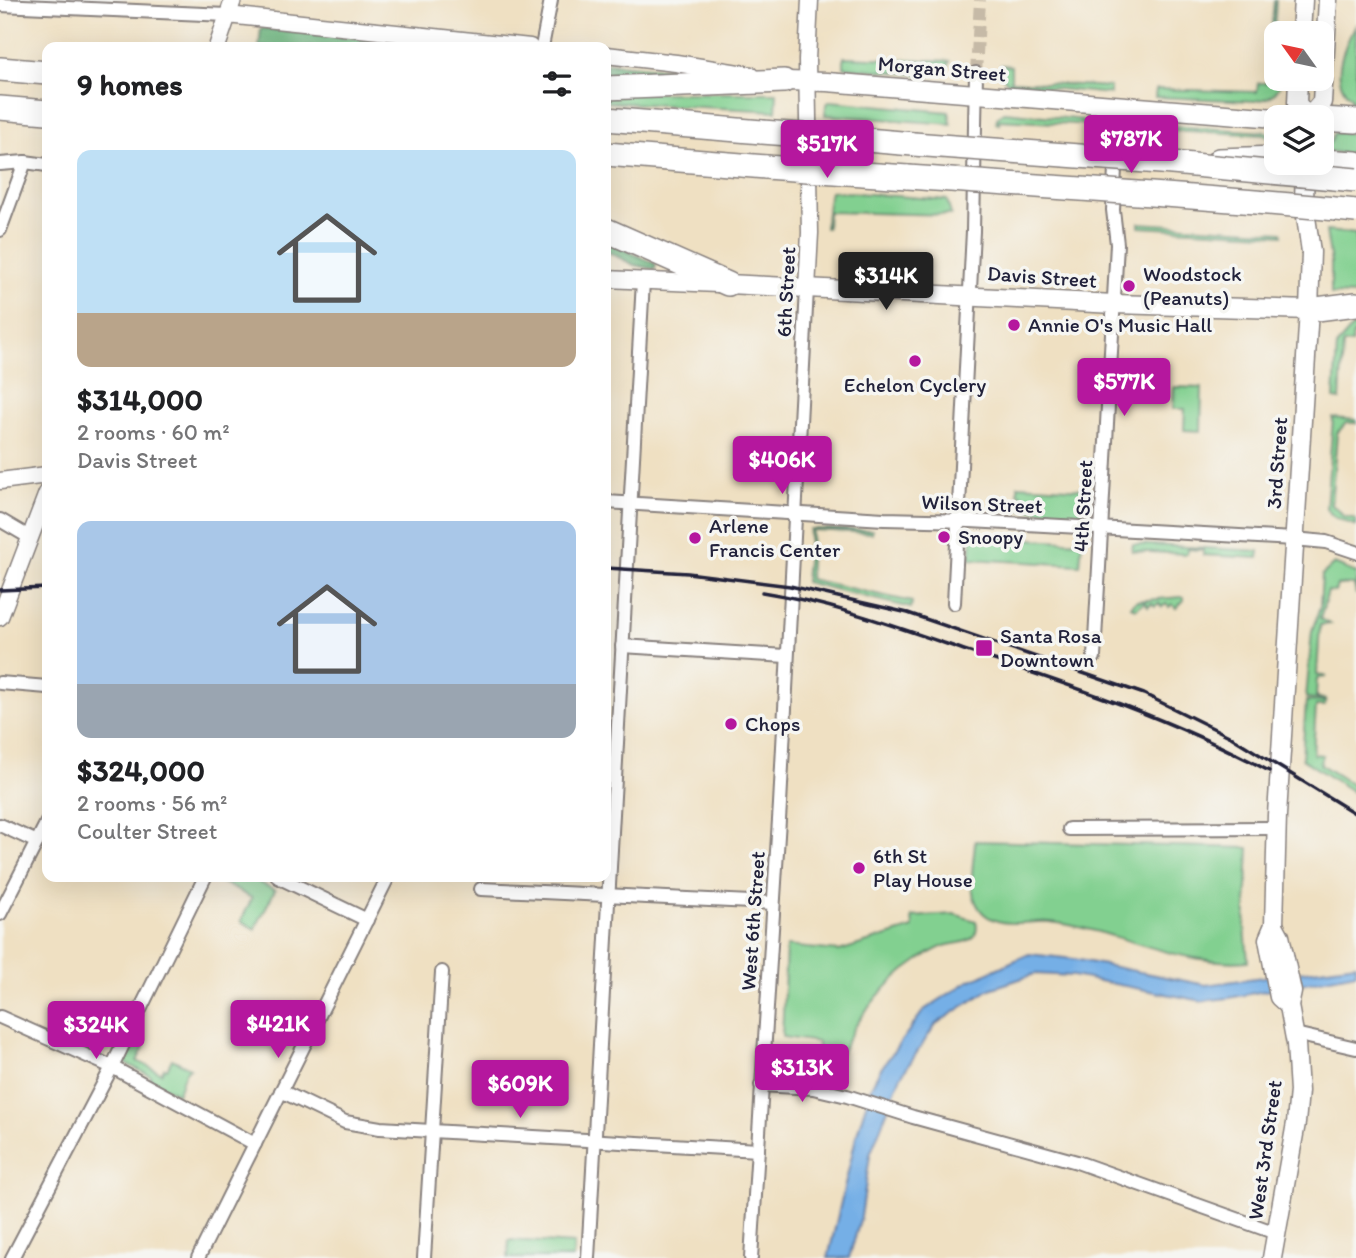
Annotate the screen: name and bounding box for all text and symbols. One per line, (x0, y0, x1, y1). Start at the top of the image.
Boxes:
north arrow (1264, 21, 1334, 91)
map controls (1264, 21, 1334, 175)
street label: Morgan Street (877, 50, 1007, 87)
icon: filters (538, 65, 576, 103)
text: 9 homes (77, 66, 183, 103)
button: layers (1264, 105, 1334, 175)
pin: $787K (1082, 116, 1180, 175)
pin: $517K (778, 120, 876, 180)
text: $787K (1100, 124, 1162, 152)
text: $517K (797, 129, 857, 157)
icon: home (264, 195, 390, 321)
street label: 6th Street (771, 246, 800, 338)
pin: $314K (837, 252, 935, 312)
street label: Davis Street (986, 260, 1098, 293)
text: $314K (854, 261, 918, 289)
place label: Woodstock (Peanuts) (1143, 261, 1242, 310)
marker: Woodstock (Peanuts) (1121, 278, 1137, 294)
place label: Annie O's Music Hall (1028, 312, 1212, 337)
marker: Annie O's Music Hall (1006, 317, 1022, 333)
marker: Echelon Cyclery (907, 353, 923, 369)
pin: $577K (1075, 358, 1173, 418)
text: $577K (1093, 367, 1155, 395)
place label: Echelon Cyclery (844, 372, 986, 397)
text: $314,000 (77, 381, 203, 418)
street label: 3rd Street (1261, 416, 1292, 510)
text: 2 rooms · 60 m² (77, 418, 230, 446)
pin: $406K (733, 436, 831, 496)
text: $406K (749, 445, 815, 473)
text: Davis Street (77, 446, 197, 474)
street label: 4th Street (1068, 459, 1097, 552)
street label: Wilson Street (921, 489, 1043, 518)
place label: Arlene Francis Center (709, 513, 841, 562)
place label: Snoopy (958, 524, 1023, 549)
marker: Snoopy (936, 529, 952, 545)
marker: Arlene Francis Center (687, 530, 703, 546)
icon: home (264, 566, 390, 692)
place label: Santa Rosa Downtown (1000, 623, 1102, 672)
marker: Santa Rosa Downtown (974, 638, 994, 658)
place label: Chops (745, 711, 800, 736)
marker: Chops (723, 716, 739, 732)
text: $324,000 (77, 752, 205, 789)
text: 2 rooms · 56 m² (77, 789, 228, 817)
text: Coulter Street (77, 817, 217, 845)
place label: 6th St Play House (873, 843, 973, 892)
street label: West 6th Street (735, 850, 770, 992)
marker: 6th St Play House (851, 860, 867, 876)
pin: $421K (229, 1000, 327, 1060)
pin: $324K (47, 1002, 145, 1061)
text: $421K (247, 1009, 309, 1037)
text: $324K (64, 1010, 128, 1038)
pin: $313K (753, 1044, 851, 1104)
text: $313K (771, 1053, 833, 1081)
pin: $609K (471, 1060, 569, 1120)
text: $609K (488, 1069, 552, 1097)
street label: West 3rd Street (1242, 1078, 1287, 1222)

